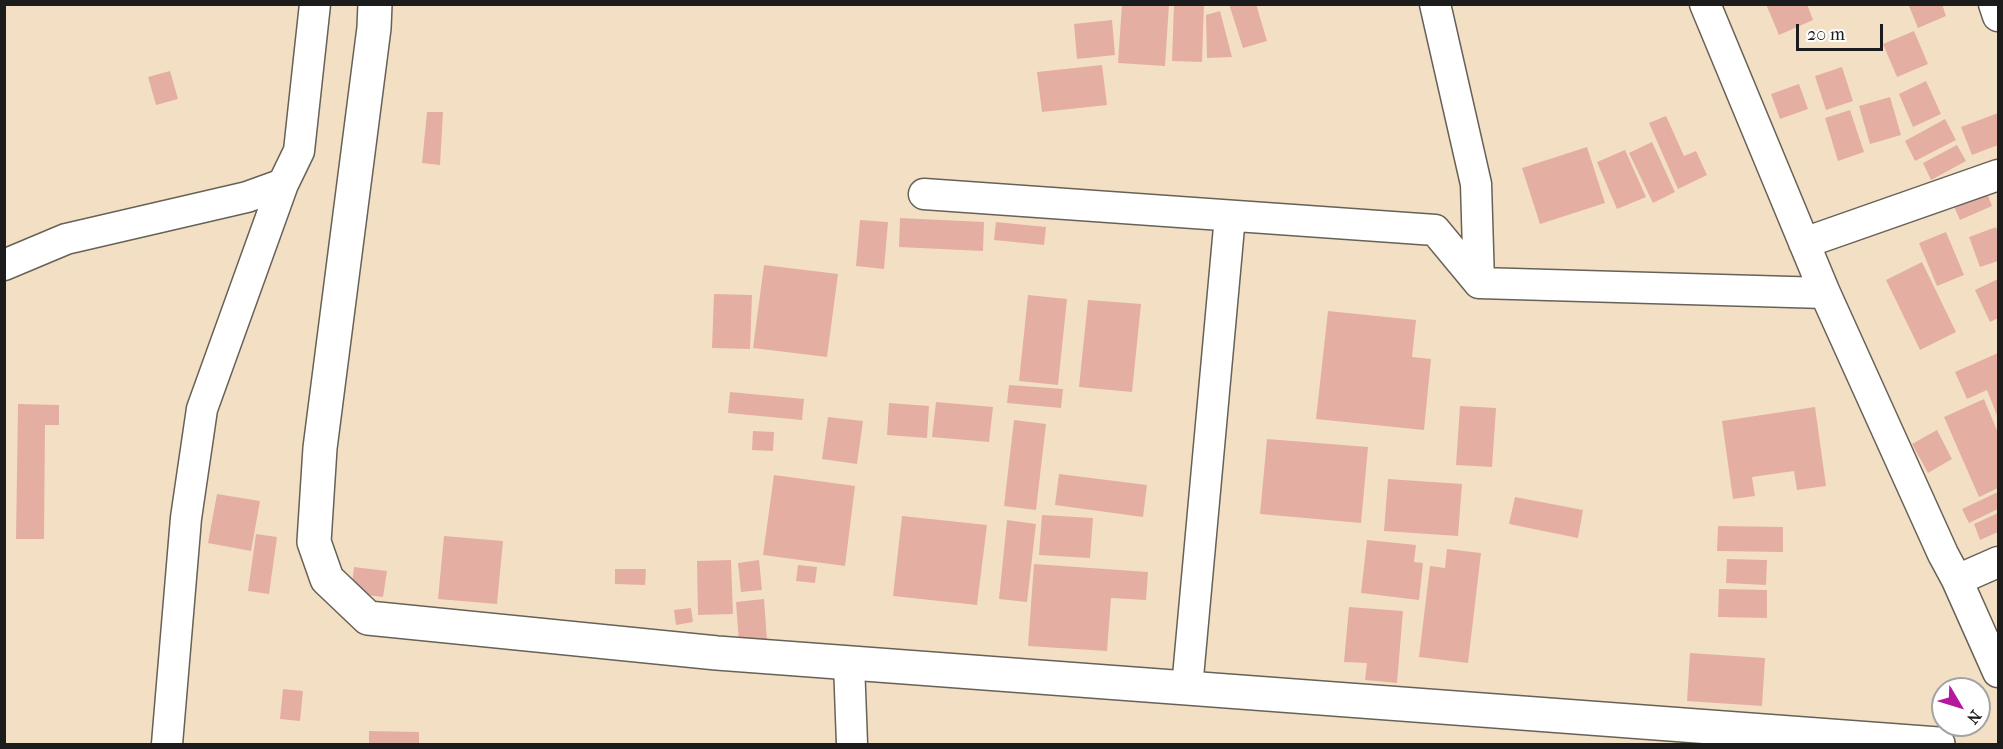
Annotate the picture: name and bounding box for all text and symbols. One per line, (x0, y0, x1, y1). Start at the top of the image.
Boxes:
scale bar (1799, 12, 1886, 50)
text: 20 m (1807, 24, 1845, 45)
north arrow (1931, 677, 1991, 737)
text: N (1963, 707, 1985, 728)

